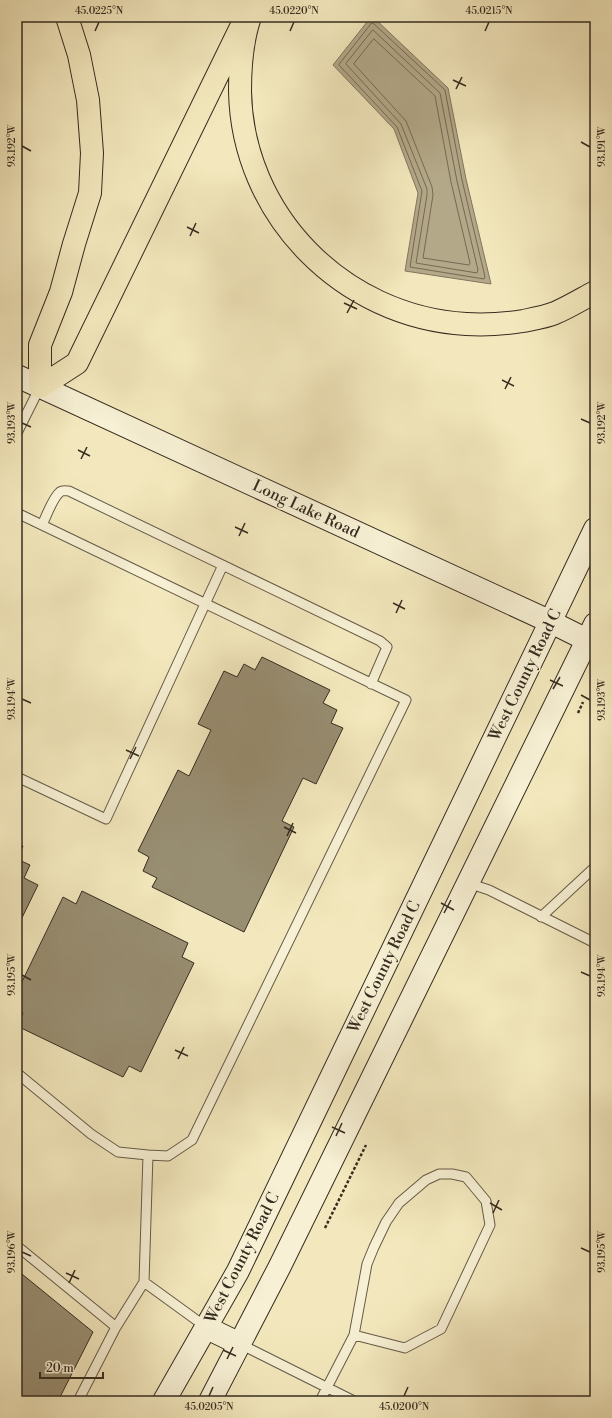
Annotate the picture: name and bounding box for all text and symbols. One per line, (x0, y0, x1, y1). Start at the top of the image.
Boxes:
text: 45.0225°N (75, 5, 124, 17)
text: 45.0220°N (269, 5, 319, 17)
text: 45.0215°N (466, 5, 513, 17)
text: 93.192°W (6, 124, 18, 167)
text: 93.191°W (596, 126, 608, 167)
text: 93.193°W (6, 401, 18, 444)
text: 93.192°W (596, 401, 608, 444)
street label: Long Lake Road (249, 475, 363, 543)
street label: West County Road C (484, 606, 566, 745)
text: 93.194°W (6, 677, 18, 720)
text: 93.193°W (596, 678, 608, 721)
street label: West County Road C (343, 898, 425, 1037)
text: 93.195°W (6, 953, 18, 996)
text: 93.194°W (596, 954, 608, 997)
street label: West County Road C (200, 1189, 284, 1328)
text: 93.196°W (6, 1230, 18, 1273)
text: 93.195°W (596, 1230, 608, 1273)
scale bar (40, 1354, 103, 1380)
text: 20 m (46, 1361, 74, 1376)
text: 45.0205°N (184, 1401, 234, 1413)
text: 45.0200°N (379, 1401, 430, 1413)

